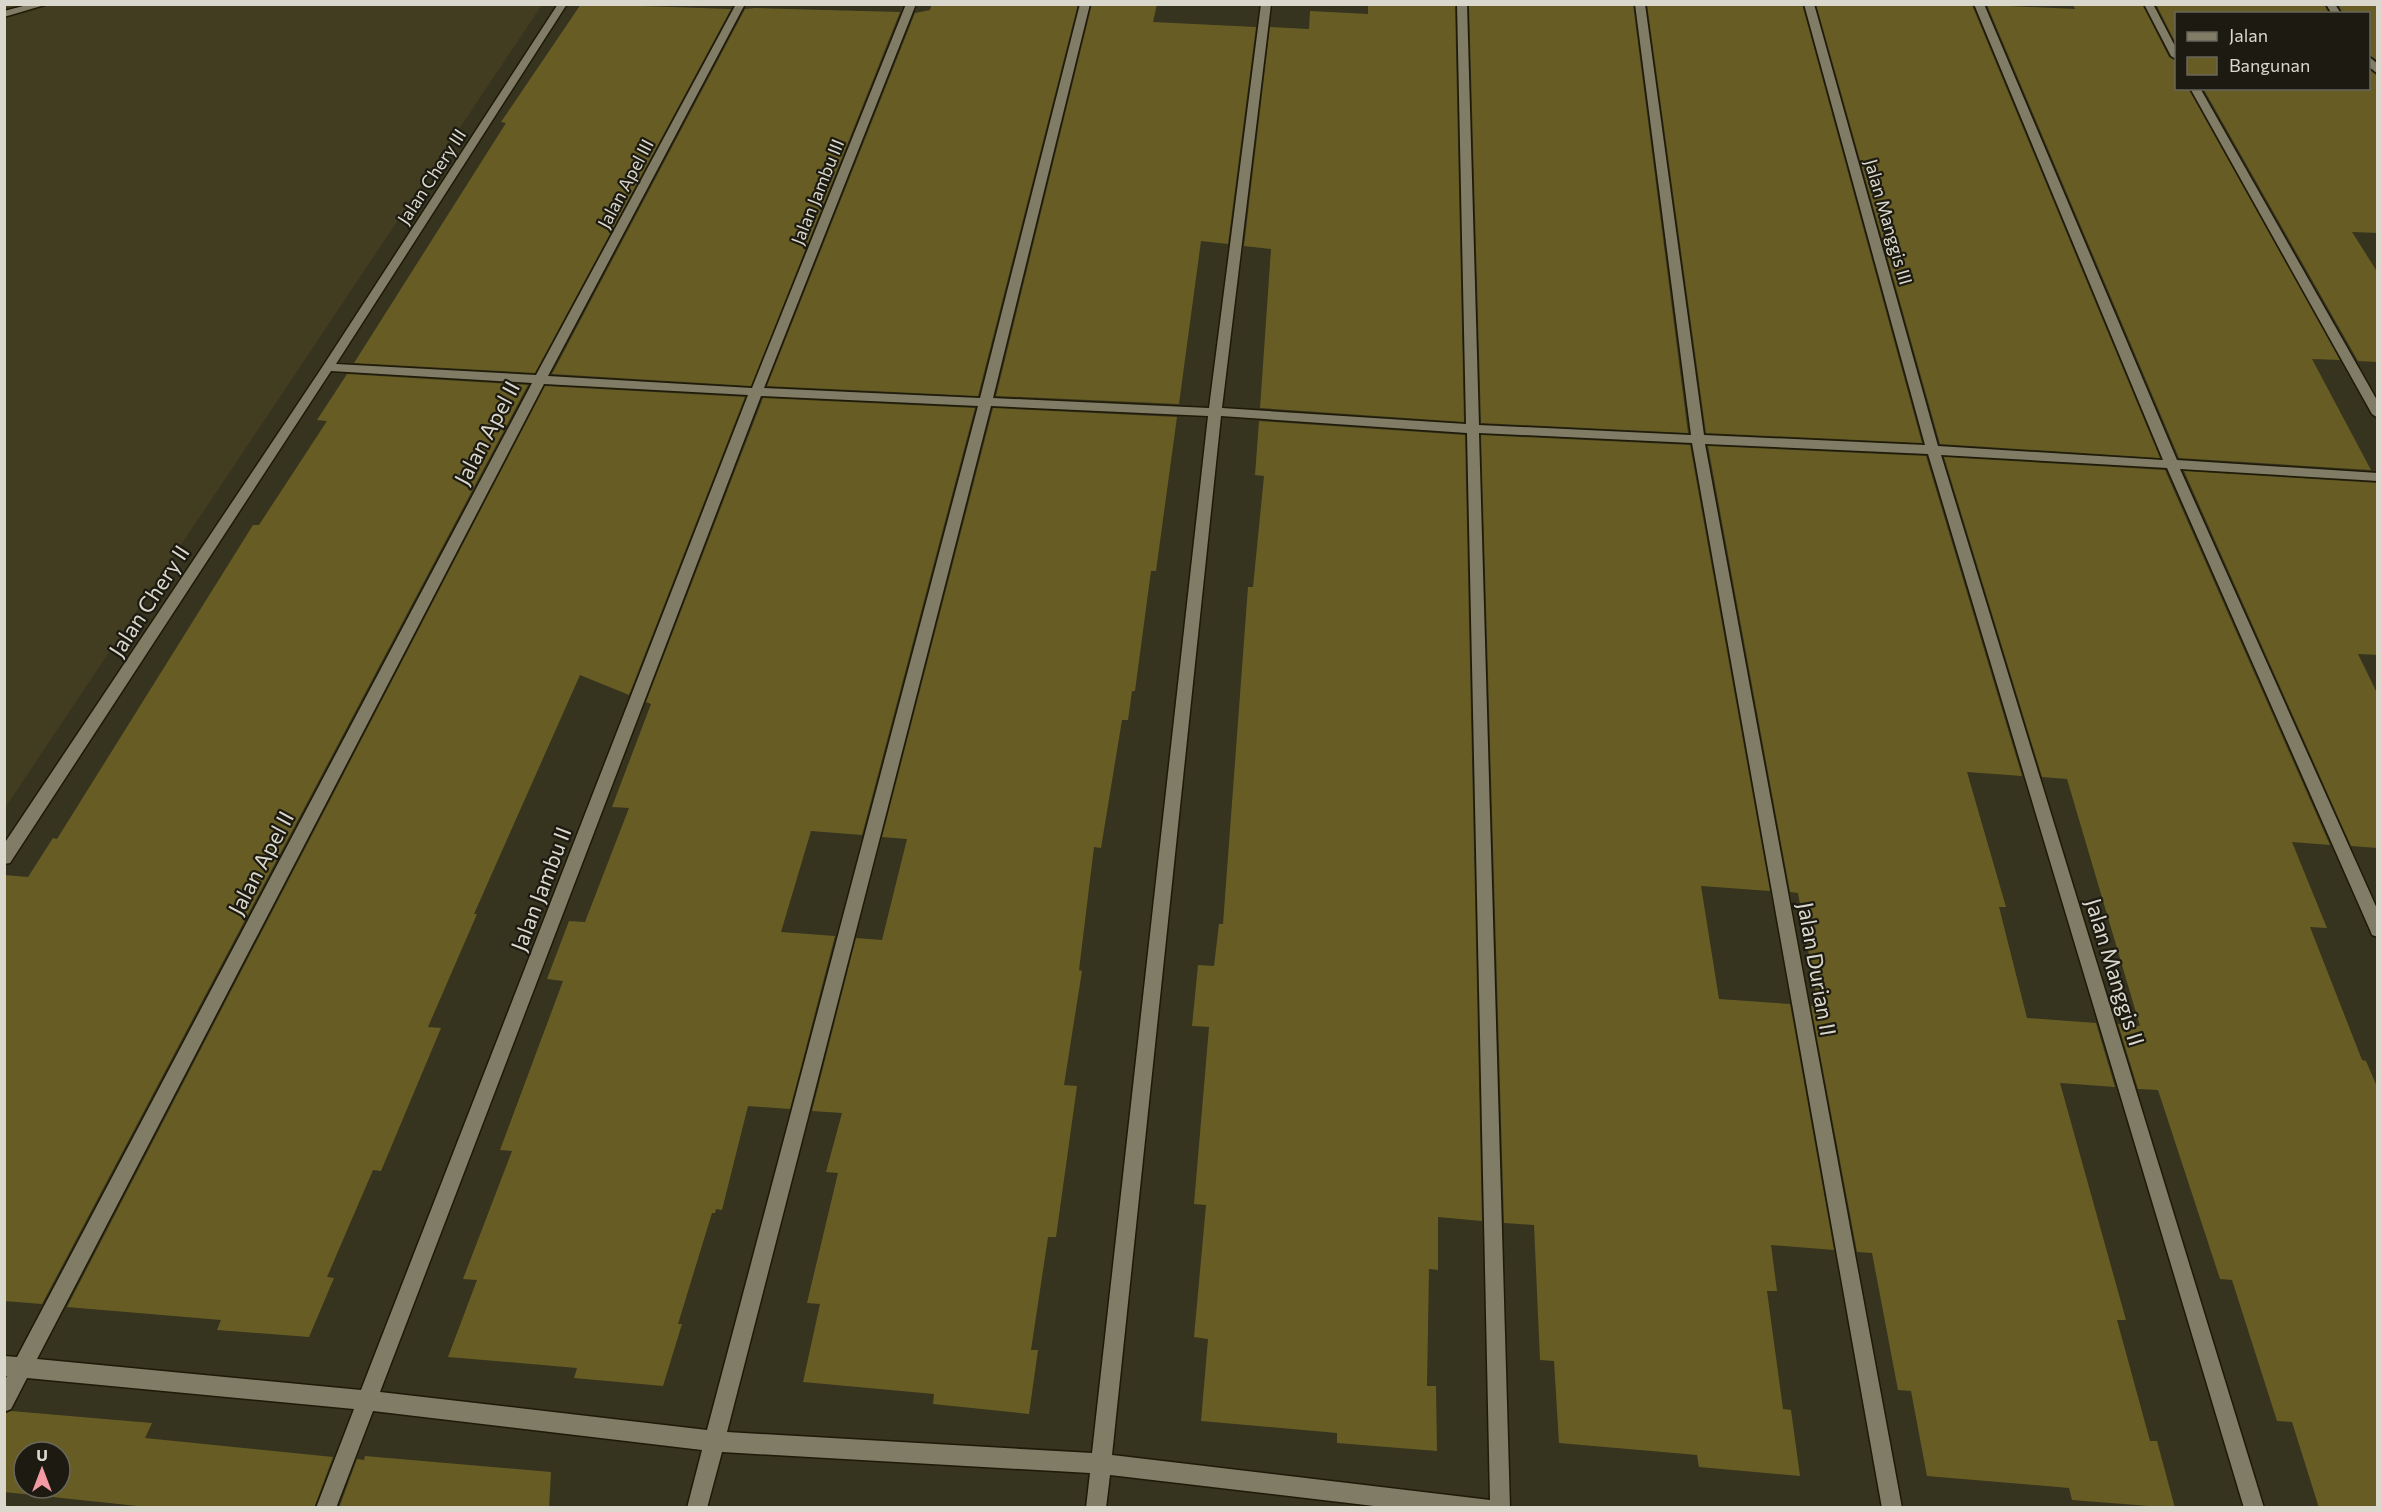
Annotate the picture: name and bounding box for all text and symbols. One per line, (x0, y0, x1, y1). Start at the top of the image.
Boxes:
legend (2175, 12, 2370, 90)
text: Jalan (2229, 24, 2268, 46)
text: Bangunan (2229, 54, 2310, 76)
street label: Jalan Chery III (392, 125, 470, 228)
street label: Jalan Apel III (592, 135, 658, 232)
street label: Jalan Jambu III (786, 136, 848, 248)
street label: Jalan Manggis III (1860, 156, 1917, 287)
street label: Jalan Apel II (448, 376, 525, 489)
street label: Jalan Chery II (102, 540, 195, 662)
street label: Jalan Apel II (222, 806, 299, 919)
street label: Jalan Jambu II (505, 823, 577, 955)
street label: Jalan Manggis II (2080, 895, 2151, 1049)
street label: Jalan Durian II (1792, 900, 1843, 1038)
north arrow (12, 1440, 72, 1500)
text: U (36, 1445, 48, 1464)

